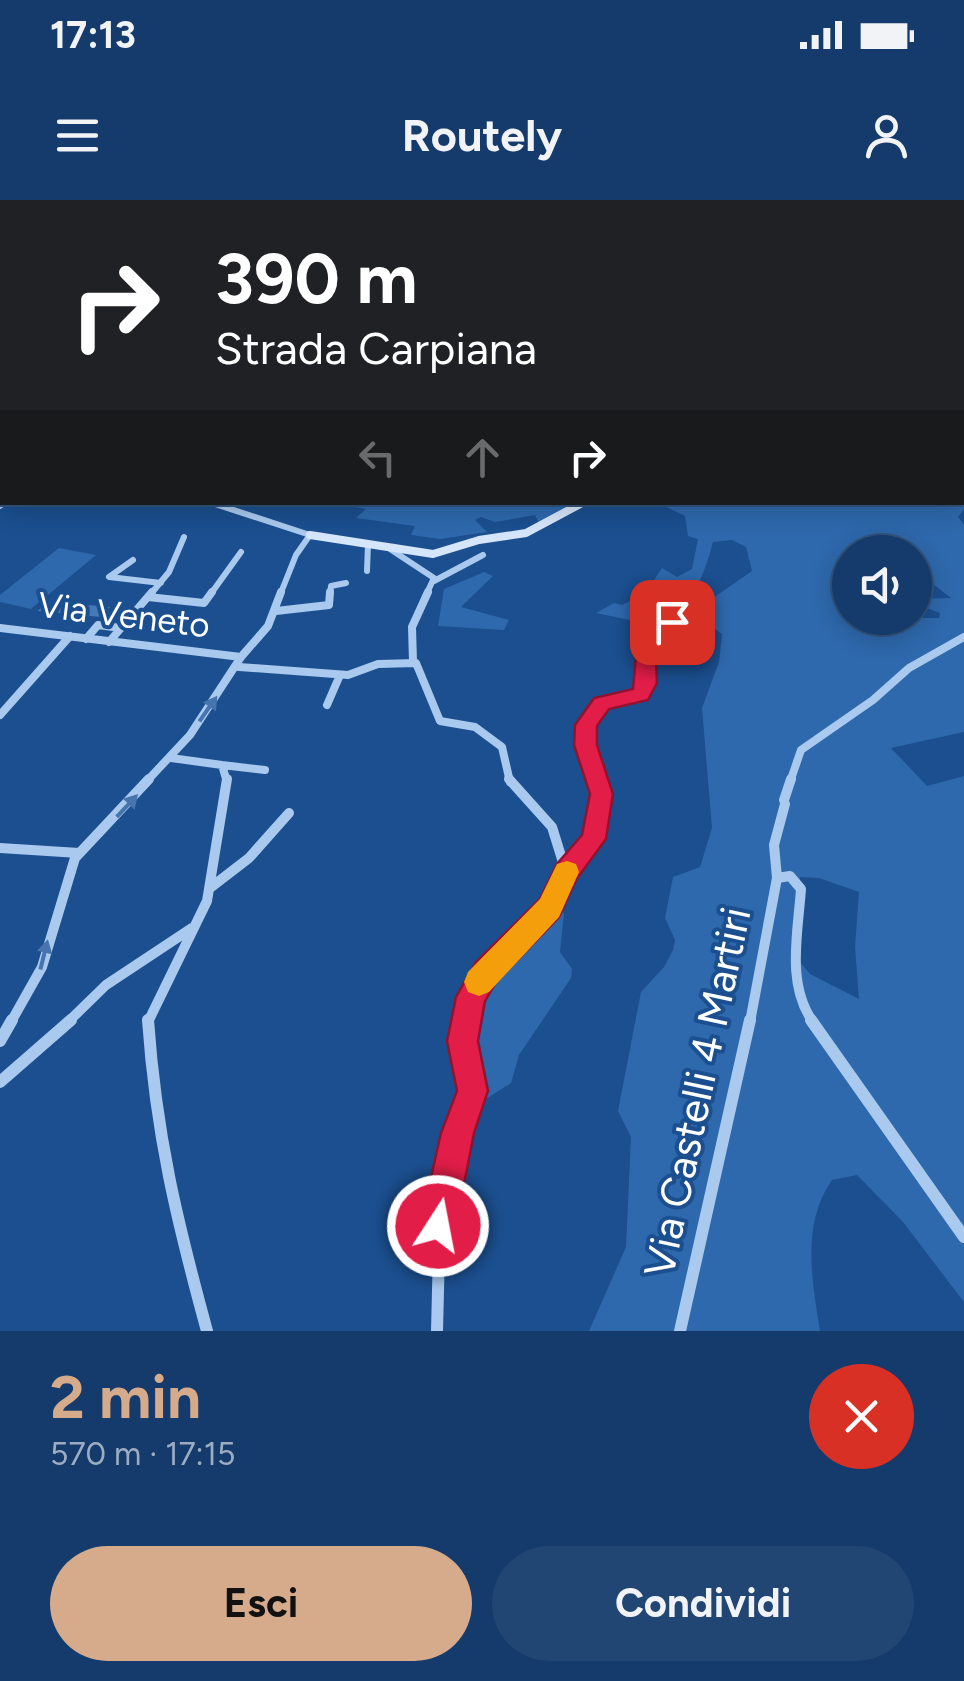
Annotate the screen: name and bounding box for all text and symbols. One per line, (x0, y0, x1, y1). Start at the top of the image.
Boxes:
text: 17:13 (50, 12, 136, 58)
icon: menu (50, 108, 105, 163)
text: Routely (402, 108, 562, 162)
icon: person (859, 108, 914, 163)
text: 390 m (215, 236, 418, 321)
icon: right (50, 240, 180, 370)
text: Strada Carpiana (215, 321, 537, 375)
icon: left (350, 430, 405, 485)
icon: ahead (455, 430, 510, 485)
icon: right (560, 430, 615, 485)
map controls (832, 535, 932, 635)
button: sound (832, 535, 932, 635)
pin (630, 580, 715, 665)
street label: Via Veneto (36, 584, 212, 646)
icon: arrive (645, 595, 700, 650)
one-way arrow (198, 695, 218, 722)
one-way arrow (115, 794, 138, 818)
street label: Via Castelli 4 Martiri (633, 903, 762, 1281)
one-way arrow (37, 939, 52, 970)
position arrow (386, 1174, 490, 1278)
text: 2 min (50, 1361, 201, 1433)
button: close (809, 1364, 914, 1469)
text: 570 m · 17:15 (50, 1435, 235, 1473)
button: Esci (50, 1546, 472, 1661)
button: Condividi (492, 1546, 914, 1661)

